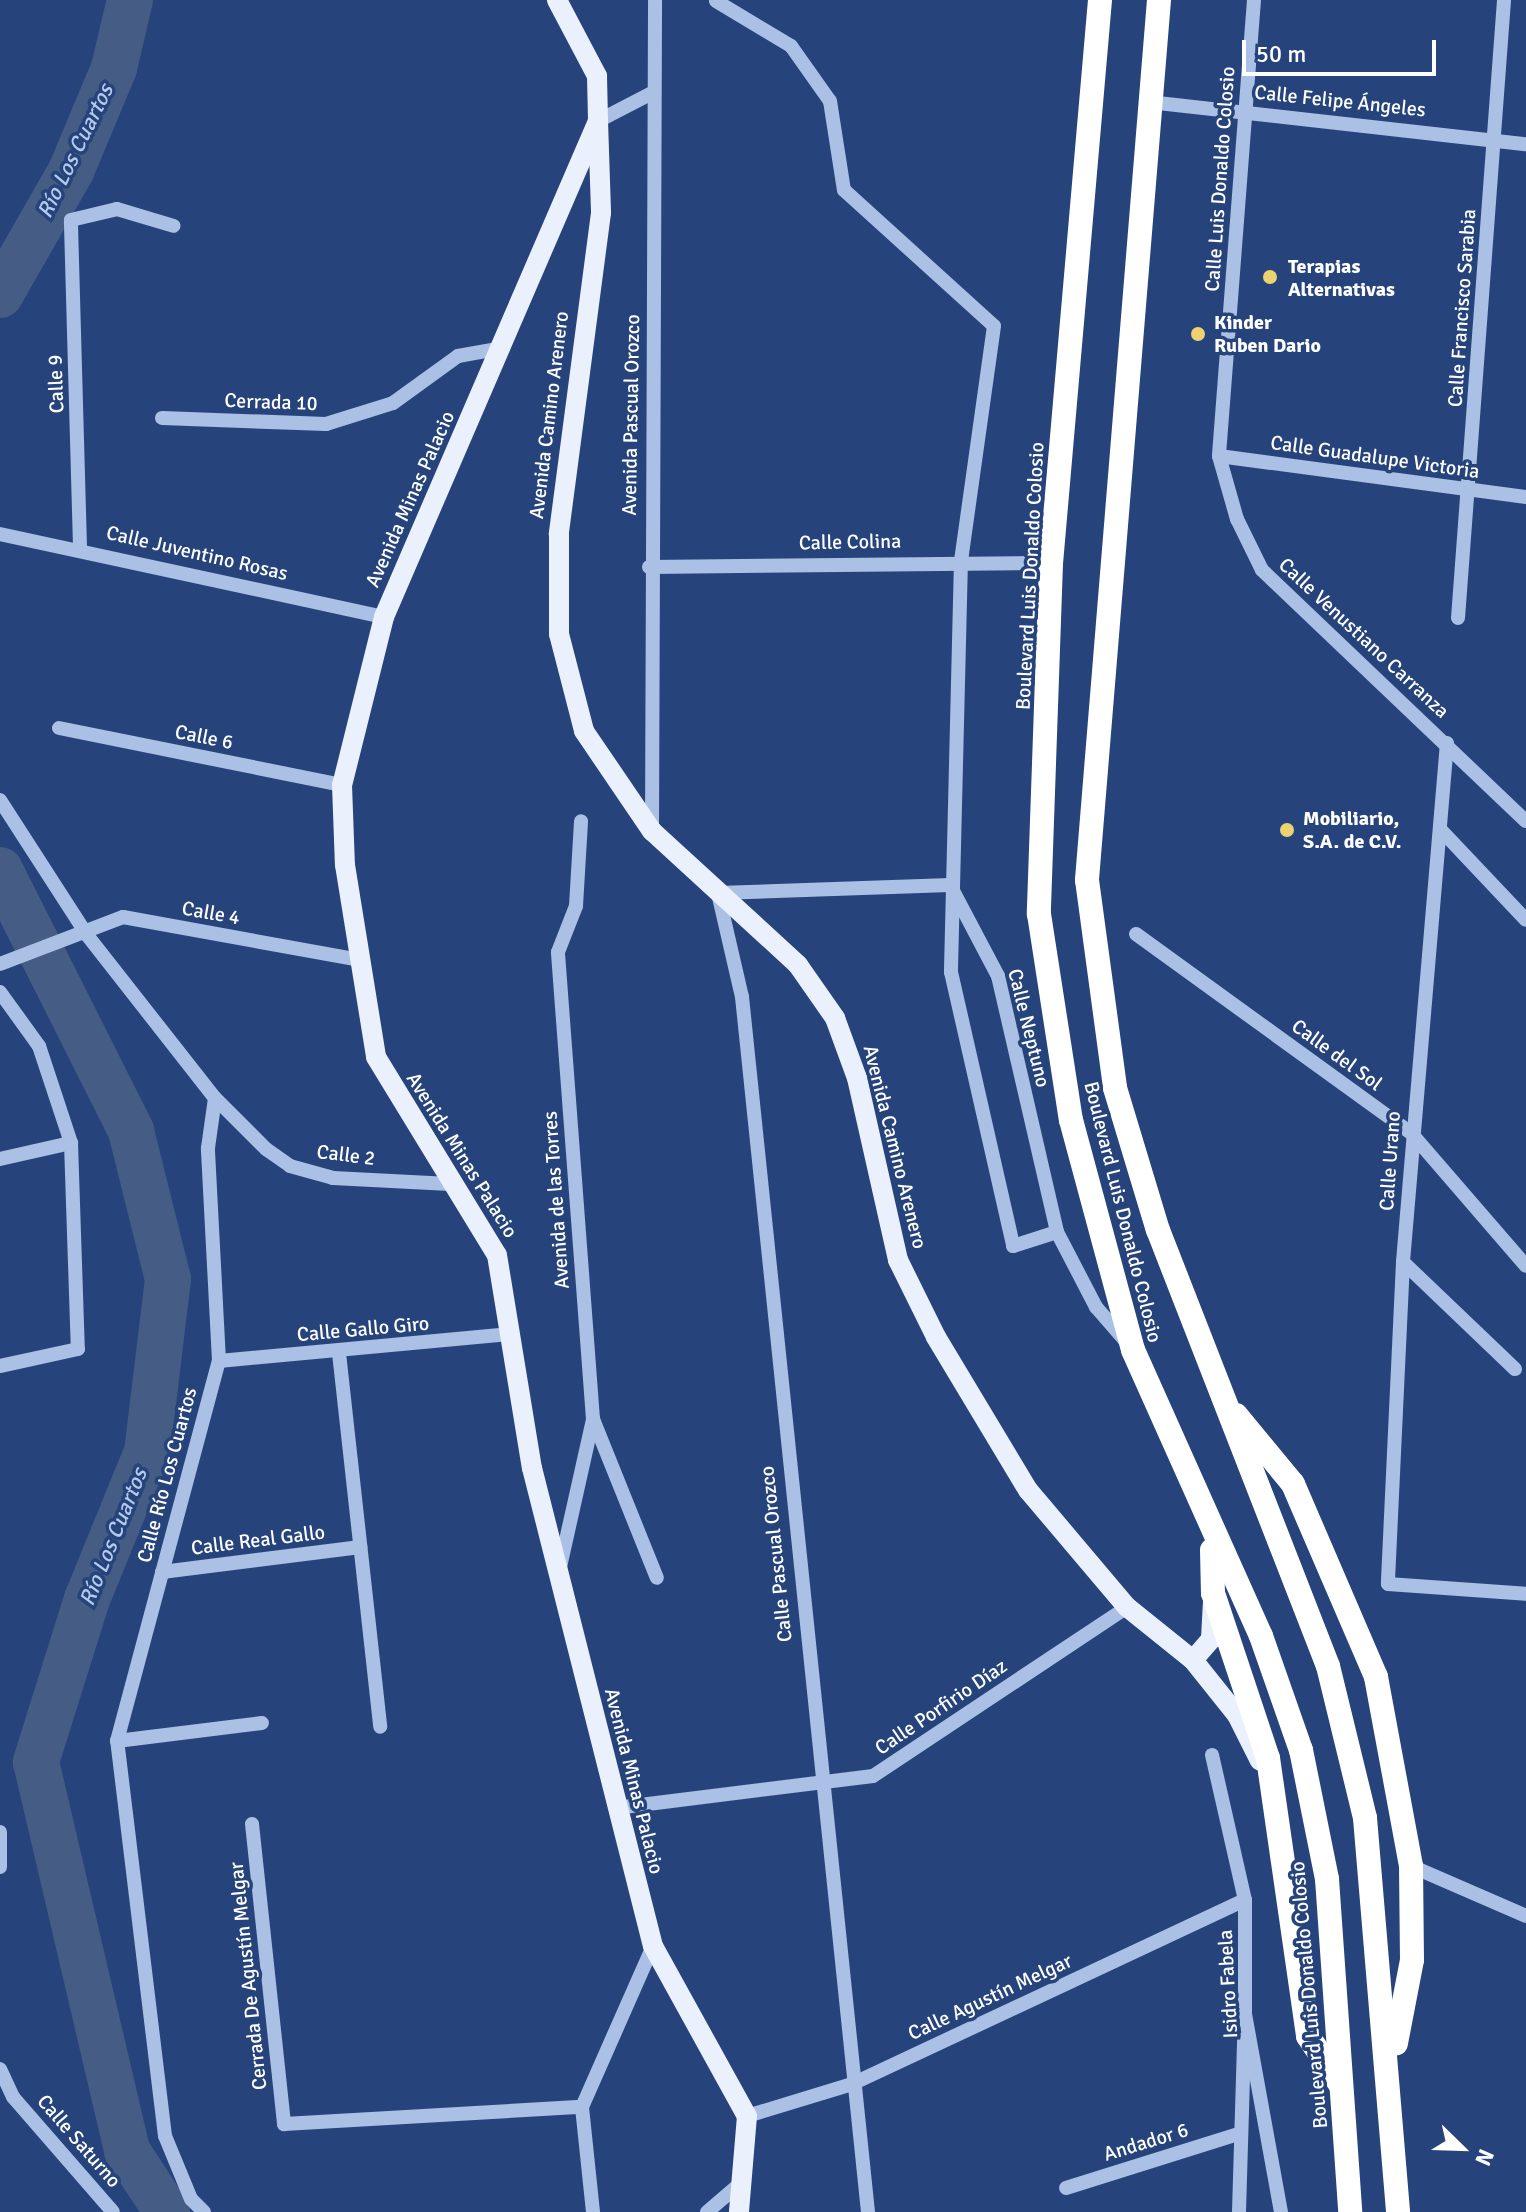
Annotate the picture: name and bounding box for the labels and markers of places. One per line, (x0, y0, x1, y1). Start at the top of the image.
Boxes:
place label: Terapias Alternativas (1288, 254, 1395, 301)
marker: Terapias Alternativas (1259, 266, 1281, 288)
place label: Kinder Ruben Dario (1214, 310, 1321, 357)
marker: Kinder Ruben Dario (1189, 325, 1207, 343)
place label: Mobiliario, S.A. de C.V. (1303, 806, 1401, 853)
marker: Mobiliario, S.A. de C.V. (1278, 821, 1296, 839)

